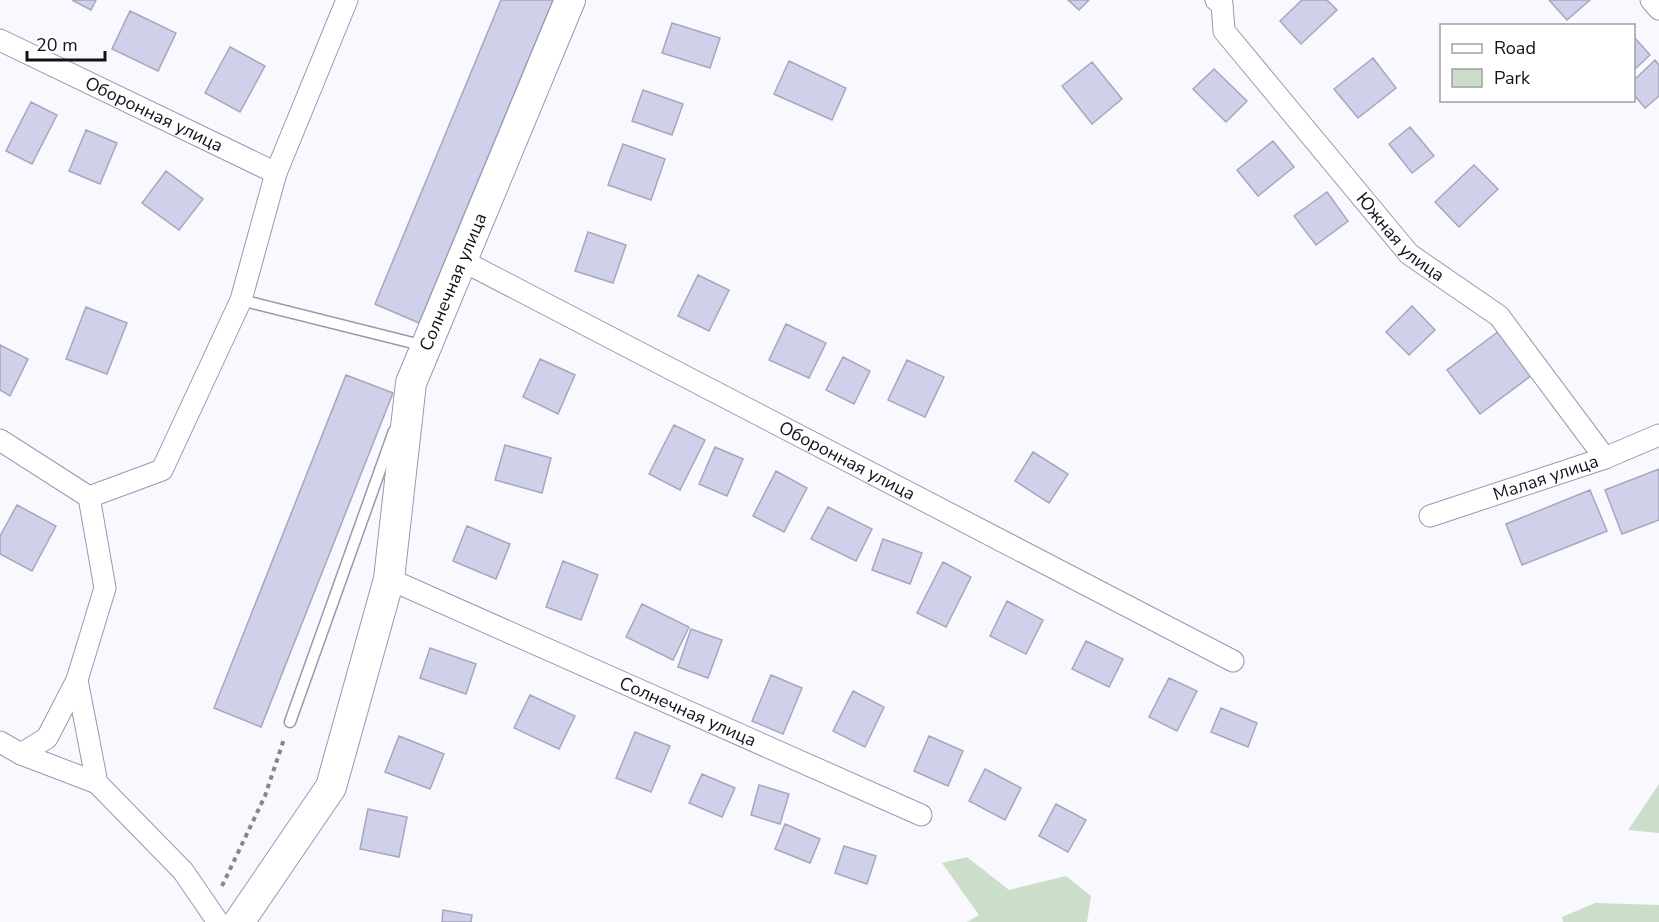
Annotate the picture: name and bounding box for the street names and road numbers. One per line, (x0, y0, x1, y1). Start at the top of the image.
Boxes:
street label: Оборонная улица (81, 71, 227, 158)
street label: Южная улица (1351, 187, 1449, 287)
street label: Солнечная улица (414, 209, 492, 355)
street label: Оборонная улица (775, 415, 919, 506)
street label: Малая улица (1490, 449, 1602, 506)
street label: Солнечная улица (616, 671, 760, 752)

